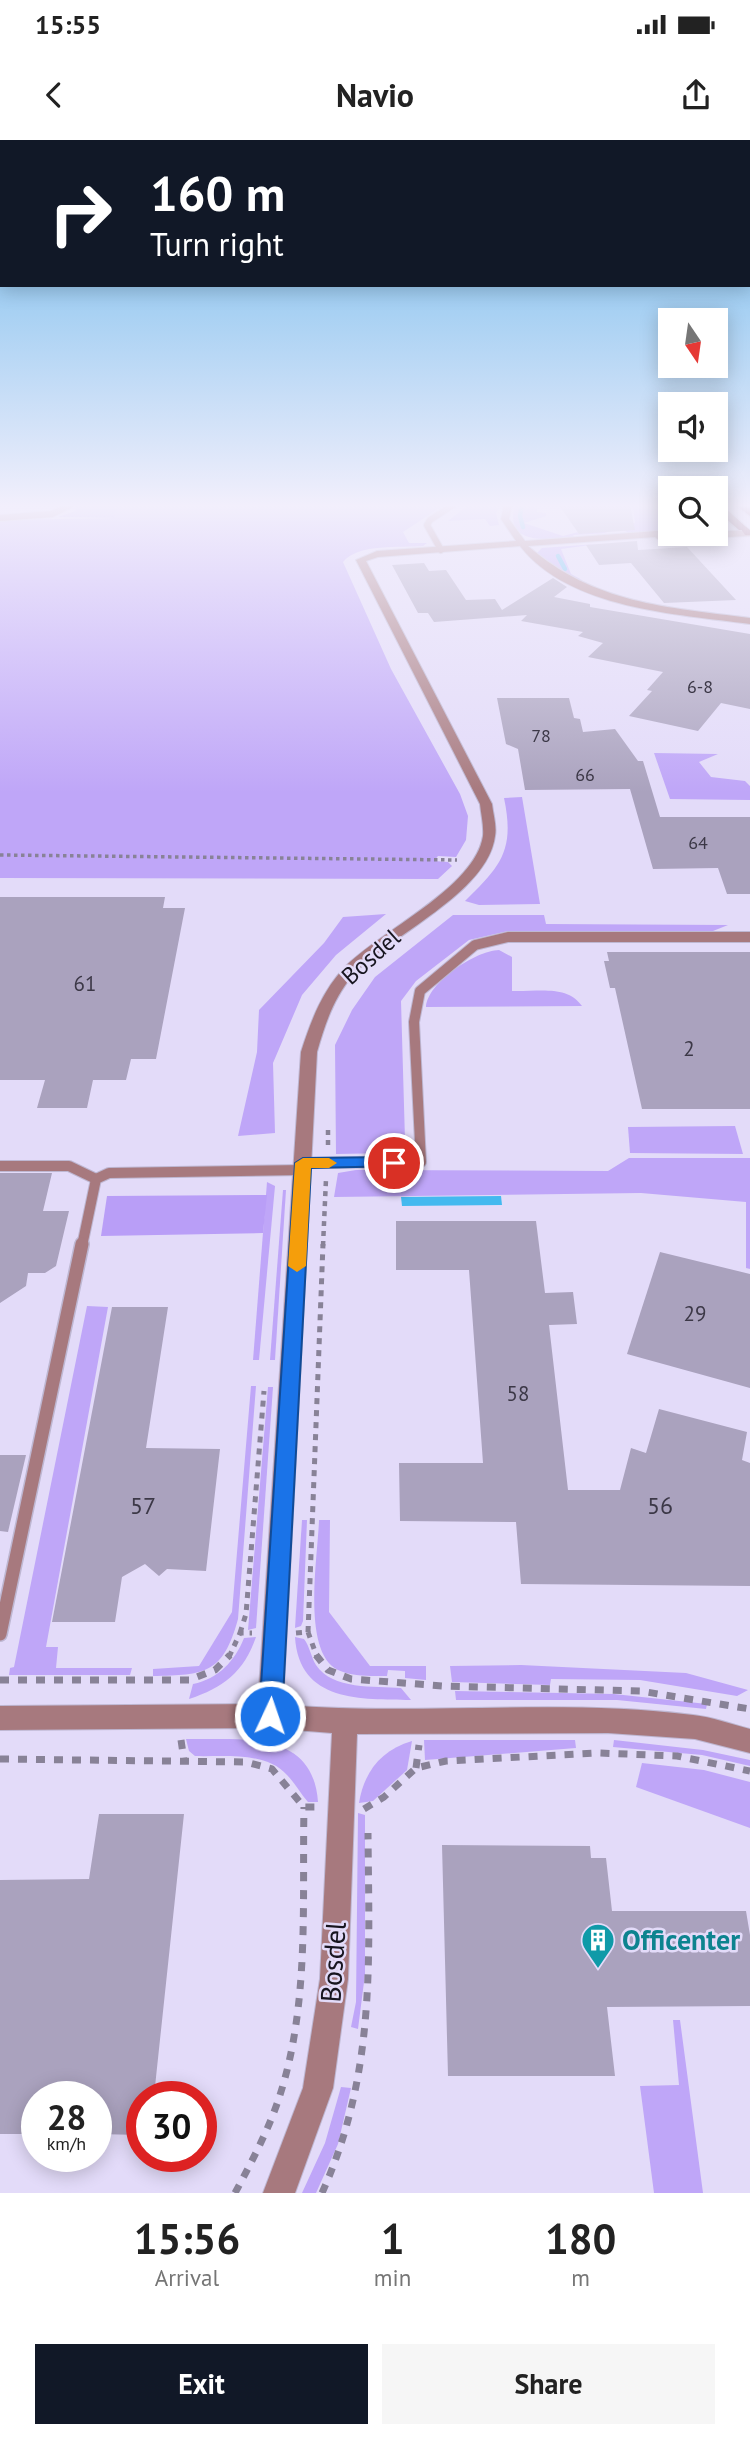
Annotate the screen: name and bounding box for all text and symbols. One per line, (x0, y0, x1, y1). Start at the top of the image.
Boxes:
text: 15:55 (35, 8, 101, 41)
text: Navio (336, 74, 414, 116)
icon: back (35, 76, 73, 114)
icon: share (677, 76, 715, 114)
text: 160 m (150, 161, 285, 225)
icon: right (35, 168, 126, 259)
text: Turn right (150, 223, 284, 265)
north arrow (658, 308, 728, 378)
map controls (658, 308, 728, 546)
button: sound (658, 392, 728, 462)
button: search (658, 476, 728, 546)
house number: 6-8 (687, 675, 713, 698)
house number: 78 (531, 724, 551, 747)
house number: 66 (575, 763, 595, 786)
house number: 64 (688, 831, 708, 854)
street label: Bosdel (335, 922, 407, 991)
house number: 61 (74, 970, 96, 997)
house number: 2 (683, 1035, 695, 1062)
pin (364, 1133, 424, 1193)
icon: arrive (375, 1144, 413, 1182)
house number: 29 (684, 1300, 706, 1327)
house number: 58 (507, 1380, 529, 1407)
house number: 57 (130, 1490, 156, 1521)
house number: 56 (647, 1490, 673, 1521)
position arrow (233, 1679, 307, 1753)
street label: Bosdel (311, 1920, 354, 2003)
building icon: Officenter (579, 1921, 617, 1970)
place label: Officenter (622, 1921, 740, 1958)
speed limit sign: 30 (126, 2081, 217, 2172)
text: 28 (47, 2094, 86, 2140)
text: km/h (47, 2132, 86, 2155)
text: 15:56 (134, 2211, 240, 2266)
text: 1 (381, 2211, 404, 2266)
text: 180 (545, 2211, 616, 2266)
text: Arrival (155, 2263, 219, 2292)
text: min (374, 2263, 411, 2292)
text: m (571, 2263, 590, 2292)
button: Exit (35, 2344, 368, 2424)
button: Share (382, 2344, 715, 2424)

